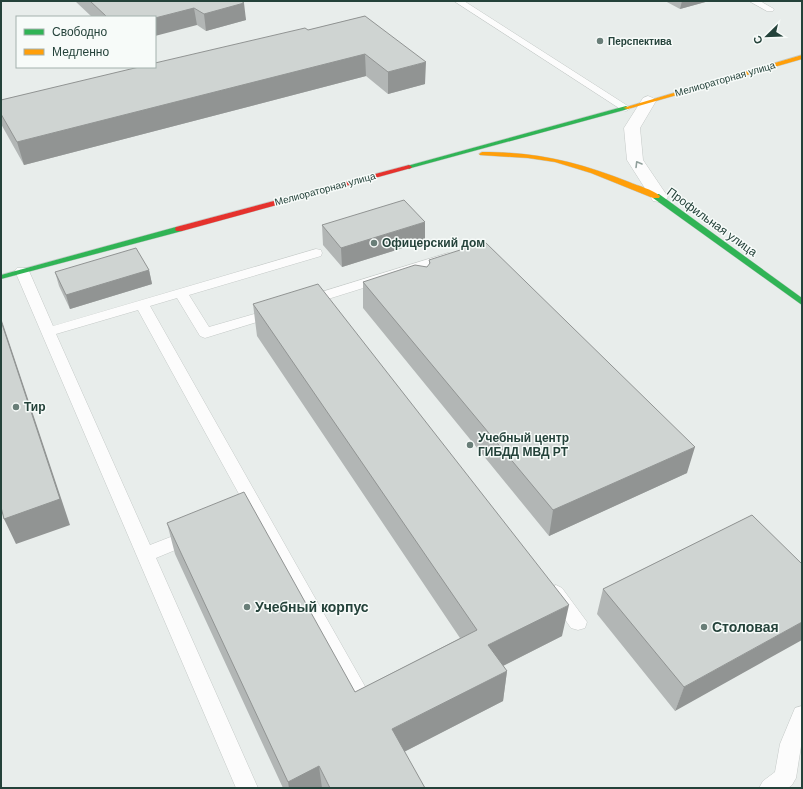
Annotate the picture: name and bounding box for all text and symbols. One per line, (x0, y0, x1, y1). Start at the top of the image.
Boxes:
legend (16, 16, 156, 68)
north arrow (747, 16, 787, 56)
text: Свободно (52, 25, 107, 39)
text: С (751, 34, 765, 46)
marker: Перспектива (595, 36, 605, 46)
place label: Перспектива (608, 36, 672, 47)
text: Медленно (52, 45, 109, 59)
street label: Мелиораторная улица (674, 59, 777, 99)
one-way arrow (636, 162, 643, 169)
street label: Мелиораторная улица (273, 170, 377, 208)
street label: Профильная улица (664, 185, 760, 260)
place label: Офицерский дом (382, 236, 485, 250)
marker: Офицерский дом (369, 238, 379, 248)
place label: Тир (24, 400, 46, 414)
marker: Тир (11, 402, 21, 412)
place label: Учебный центр ГИБДД МВД РТ (478, 431, 569, 459)
marker: Учебный центр ГИБДД МВД РТ (465, 440, 475, 450)
place label: Учебный корпус (255, 599, 369, 615)
marker: Учебный корпус (242, 602, 252, 612)
place label: Столовая (712, 619, 779, 635)
marker: Столовая (699, 622, 709, 632)

